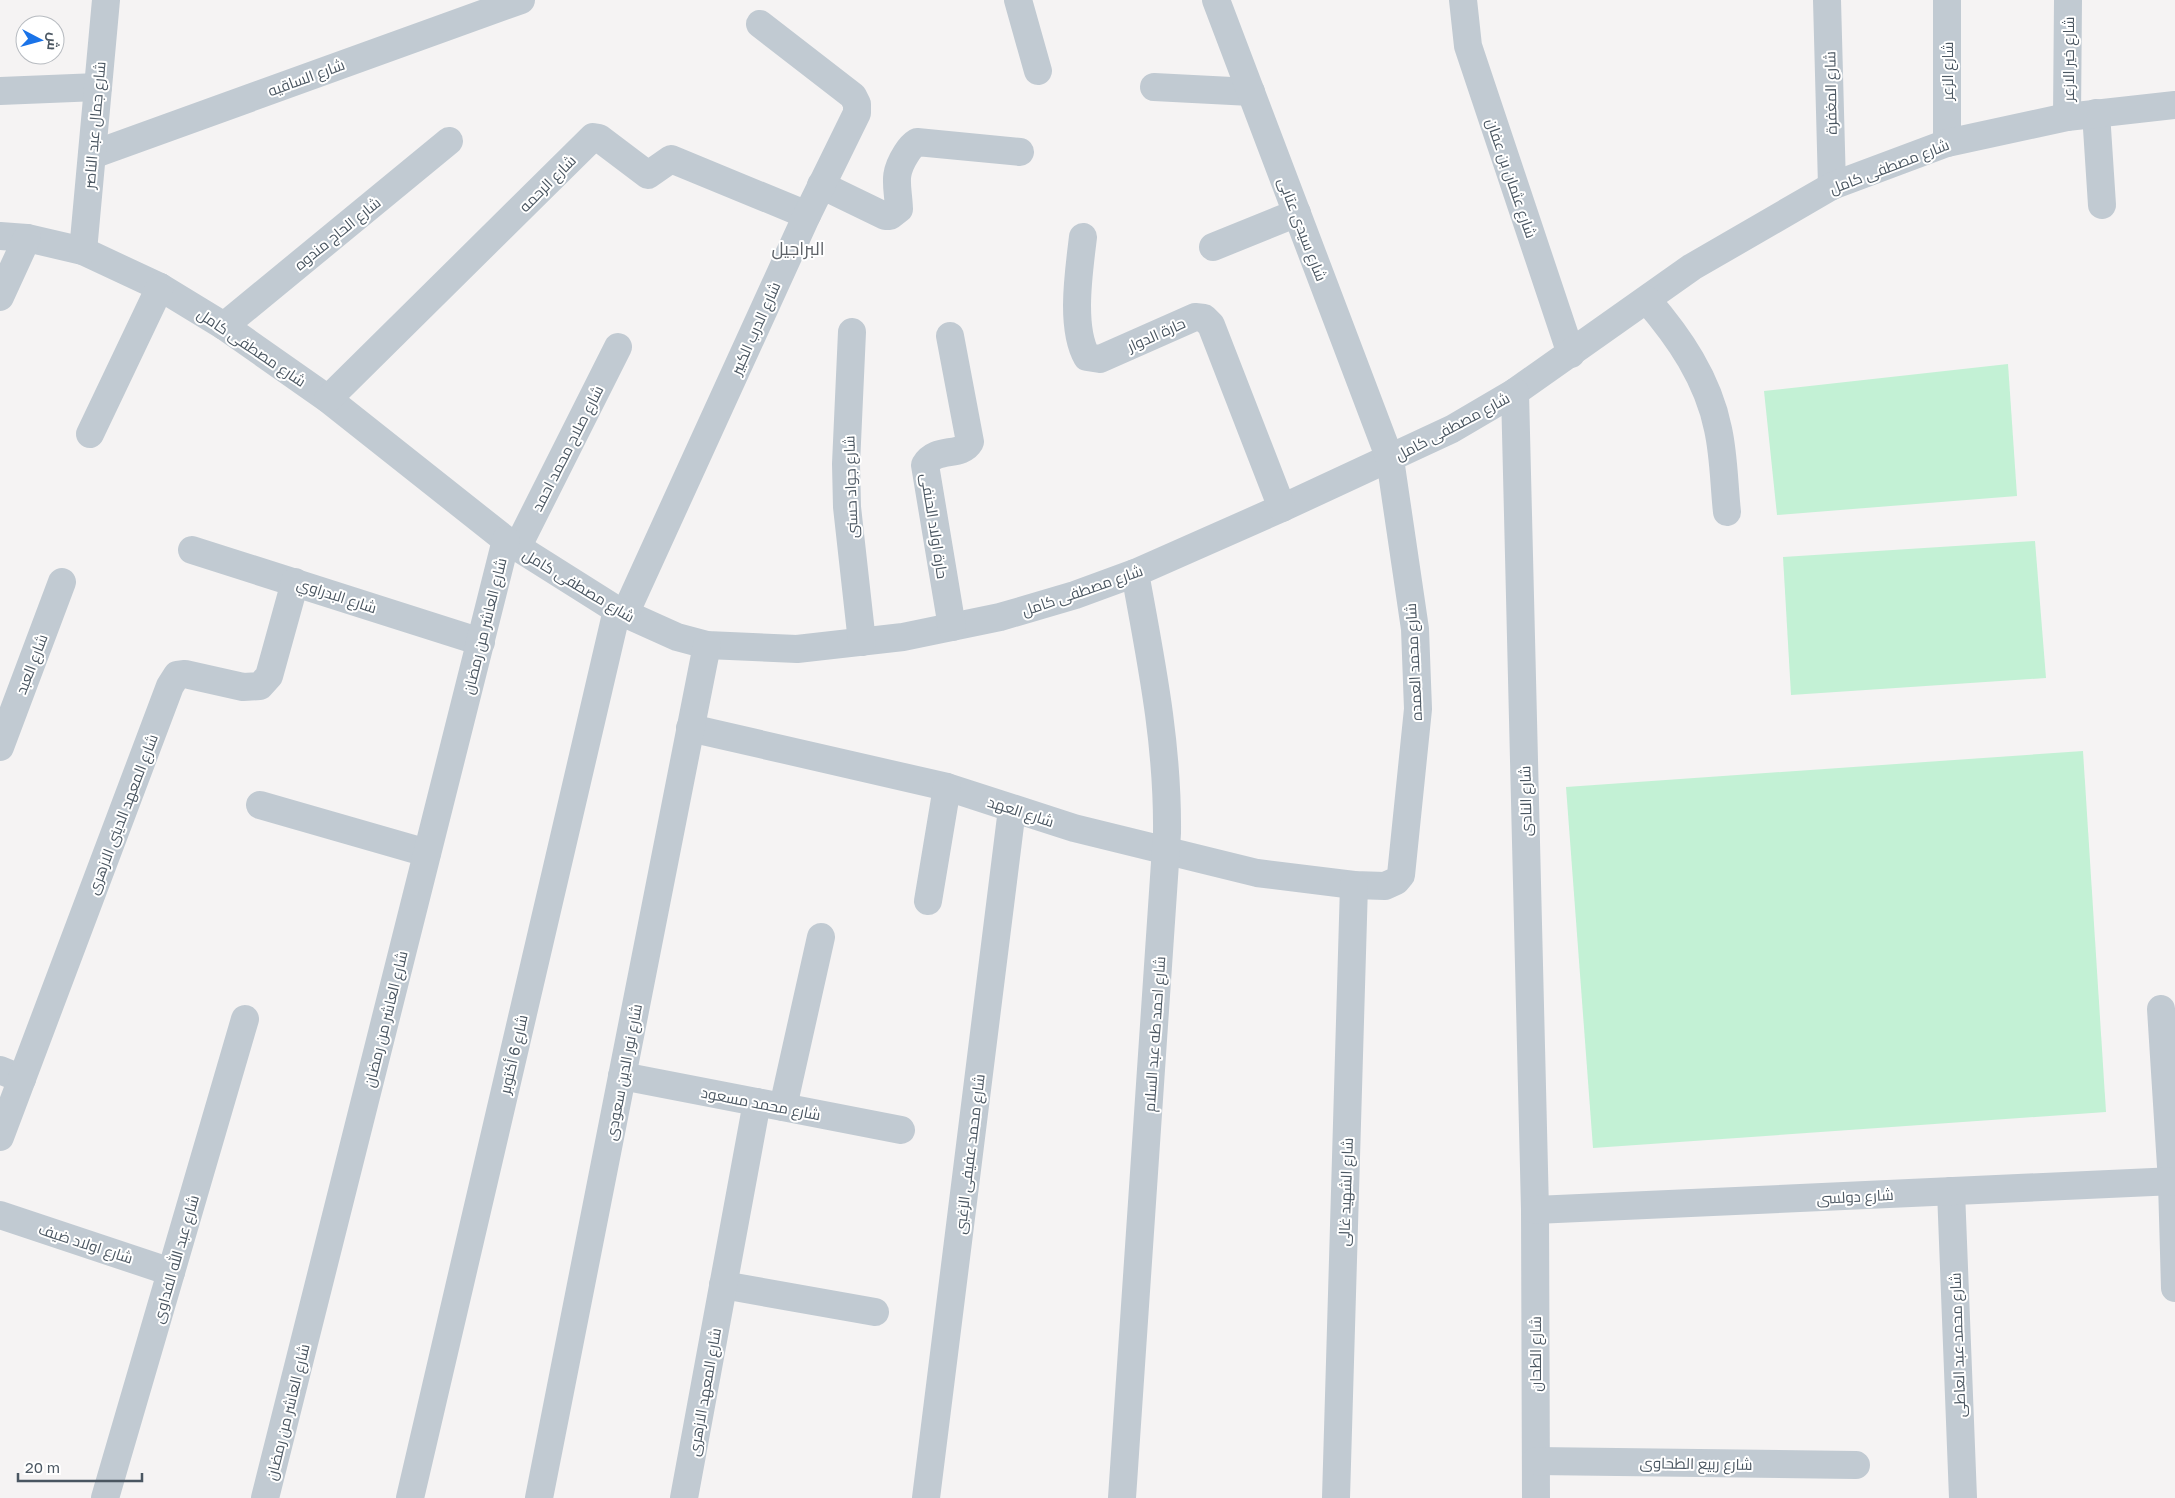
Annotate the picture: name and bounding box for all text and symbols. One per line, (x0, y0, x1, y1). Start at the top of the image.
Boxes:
north arrow (15, 15, 65, 65)
street label: شارع خير الازعر (2059, 17, 2080, 102)
text: ش (43, 31, 63, 51)
street label: شارع الزعر (1938, 42, 1959, 101)
street label: شارع المغفرة (1820, 51, 1843, 135)
street label: شارع الساقيه (265, 55, 348, 102)
street label: شارع جمال عبد الناصر (79, 61, 112, 191)
street label: شارع عثمان بن عفان (1480, 116, 1541, 241)
street label: شارع مصطفى كامل (1826, 135, 1953, 200)
street label: شارع الرحمه (515, 151, 581, 217)
street label: شارع سيدى عتابى (1272, 175, 1331, 285)
street label: شارع الحاج مندوه (290, 193, 386, 276)
district label: البراجيل (771, 237, 825, 260)
street label: شارع الدرب الكبير (726, 279, 786, 379)
street label: شارع مصطفى كامل (193, 304, 310, 392)
street label: حارة الدوار (1123, 313, 1188, 356)
street label: شارع صلاح محمد احمد (527, 382, 609, 515)
street label: شارع مصطفى كامل (1392, 388, 1514, 466)
street label: شارع جواد حسنى (839, 435, 864, 539)
street label: حارة اولاد الحنفى (916, 472, 952, 580)
street label: شارع مصطفى كامل (518, 545, 638, 628)
street label: شارع العاشر من رمضان (458, 556, 513, 697)
street label: شارع مصطفى كامل (1019, 561, 1146, 622)
street label: شارع البدراوي (294, 574, 379, 620)
street label: شارع محمد العمده (1401, 602, 1428, 721)
street label: شارع العبد (11, 631, 53, 698)
street label: شارع المعهد الدينى الازهرى (83, 731, 164, 898)
street label: شارع النادى (1515, 766, 1538, 836)
street label: شارع العهد (985, 792, 1056, 833)
street label: شارع العاشر من رمضان (359, 949, 414, 1090)
street label: شارع احمد طه عبد السلام (1140, 955, 1171, 1113)
street label: شارع نور الدين سعودى (601, 1002, 648, 1142)
street label: شارع 6 أكتوبر (495, 1013, 534, 1097)
street label: شارع محمد عفيفى الزغبى (950, 1073, 991, 1235)
street label: شارع محمد مسعود (699, 1083, 822, 1126)
street label: شارع الشهيد غالى (1334, 1137, 1359, 1247)
street label: شارع دولسى (1816, 1185, 1894, 1210)
street label: شارع عبد الله الفداوى (148, 1193, 205, 1326)
street label: شارع اولاد ضيف (36, 1219, 135, 1270)
street label: شارع محمد عبد العاطى (1945, 1272, 1972, 1418)
street label: شارع الطحان (1526, 1316, 1547, 1392)
street label: شارع المعهد الازهرى (684, 1327, 727, 1458)
street label: شارع العاشر من رمضان (261, 1342, 316, 1483)
scale bar (18, 1450, 141, 1482)
street label: شارع ربيع الطحاوى (1639, 1453, 1753, 1476)
text: 20 m (25, 1458, 60, 1476)

